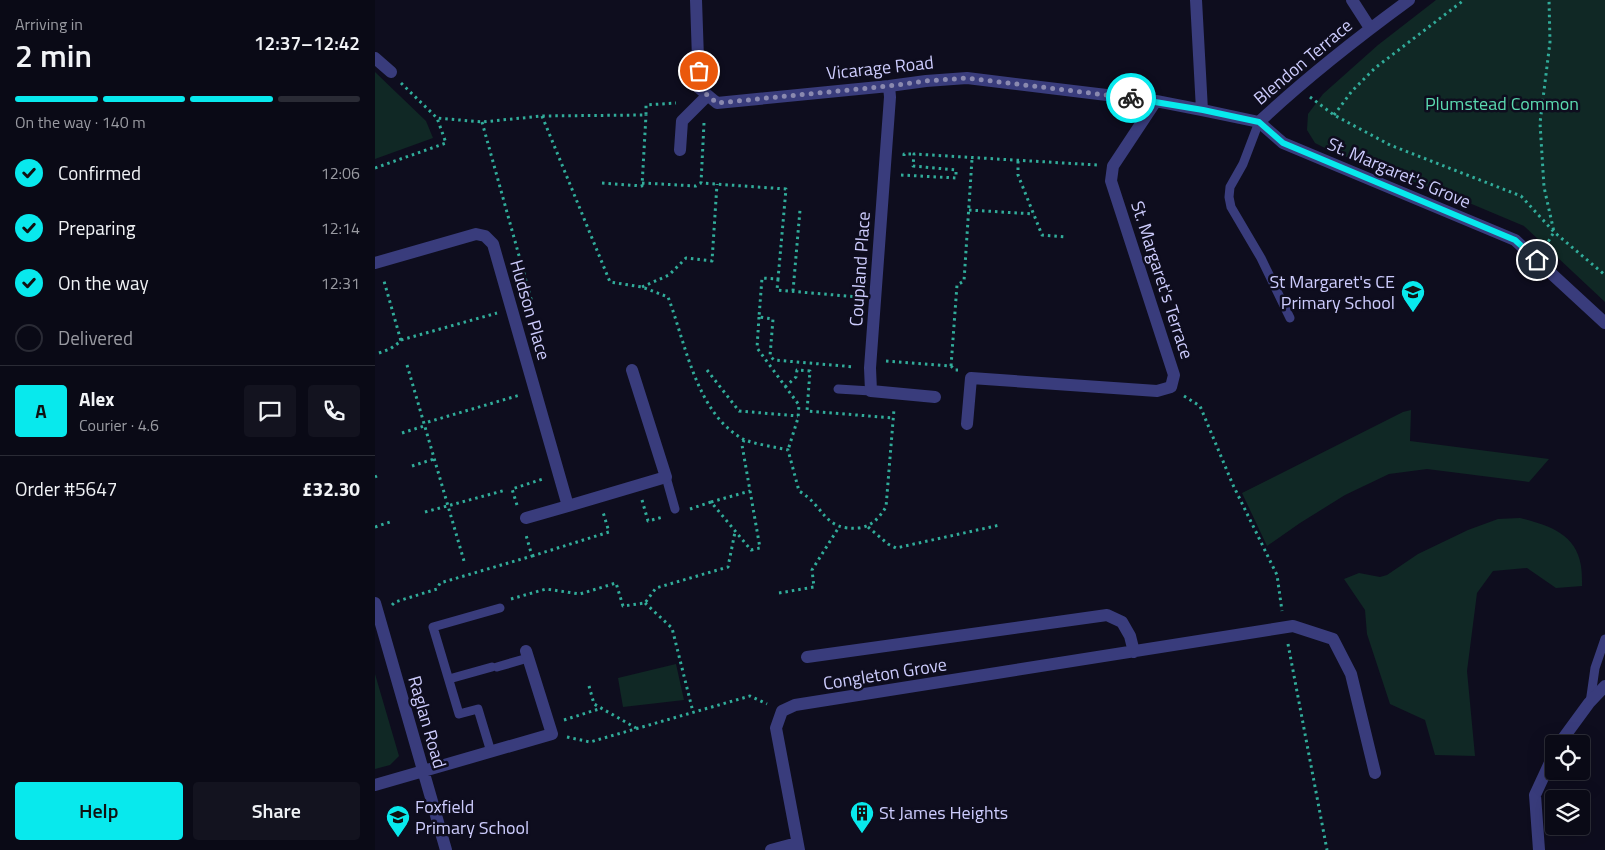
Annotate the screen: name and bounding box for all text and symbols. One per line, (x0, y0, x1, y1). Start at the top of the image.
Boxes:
text: Arriving in (15, 12, 83, 36)
street label: Blendon Terrace (1247, 12, 1358, 111)
text: 12:37–12:42 (254, 28, 360, 57)
text: 2 min (15, 31, 92, 79)
street label: Vicarage Road (825, 48, 935, 87)
pin (678, 50, 720, 92)
icon: bag (685, 57, 713, 85)
courier (1106, 73, 1156, 123)
icon: bike (1117, 84, 1145, 112)
park label: Plumstead Common (1425, 90, 1579, 117)
text: On the way · 140 m (15, 110, 146, 134)
street label: St. Margaret's Grove (1323, 130, 1475, 215)
text: Confirmed (58, 158, 141, 187)
icon: check (15, 159, 43, 187)
text: 12:06 (321, 161, 360, 185)
street label: St. Margaret's Terrace (1124, 197, 1201, 362)
street label: Coupland Place (842, 211, 877, 327)
text: Preparing (58, 213, 135, 242)
icon: check (15, 214, 43, 242)
text: 12:14 (321, 216, 360, 240)
pin (1516, 239, 1558, 281)
icon: home (1523, 246, 1551, 274)
street label: Hudson Place (503, 256, 558, 363)
text: On the way (58, 268, 149, 297)
place label: St Margaret's CE Primary School (1269, 268, 1395, 316)
icon: check (15, 269, 43, 297)
text: 12:31 (321, 271, 360, 295)
school or university icon: St Margaret's CE Primary School (1400, 279, 1426, 313)
text: Delivered (58, 323, 133, 352)
text: Alex (79, 384, 114, 413)
button: chat (244, 385, 296, 437)
button: phone (308, 385, 360, 437)
text: A (35, 396, 47, 425)
text: Courier · 4.6 (79, 413, 159, 437)
text: Order #5647 (15, 474, 117, 503)
text: £32.30 (302, 474, 360, 503)
street label: Congleton Grove (821, 650, 949, 697)
street label: Raglan Road (401, 672, 454, 771)
map controls (1545, 735, 1590, 835)
button: locate (1545, 735, 1590, 780)
button: Help (15, 782, 183, 840)
button: Share (193, 782, 360, 840)
button: layers (1545, 790, 1590, 835)
place label: Foxfield Primary School (415, 793, 529, 841)
place label: St James Heights (879, 799, 1008, 826)
building icon: St James Heights (849, 800, 875, 834)
school or university icon: Foxfield Primary School (385, 804, 411, 838)

